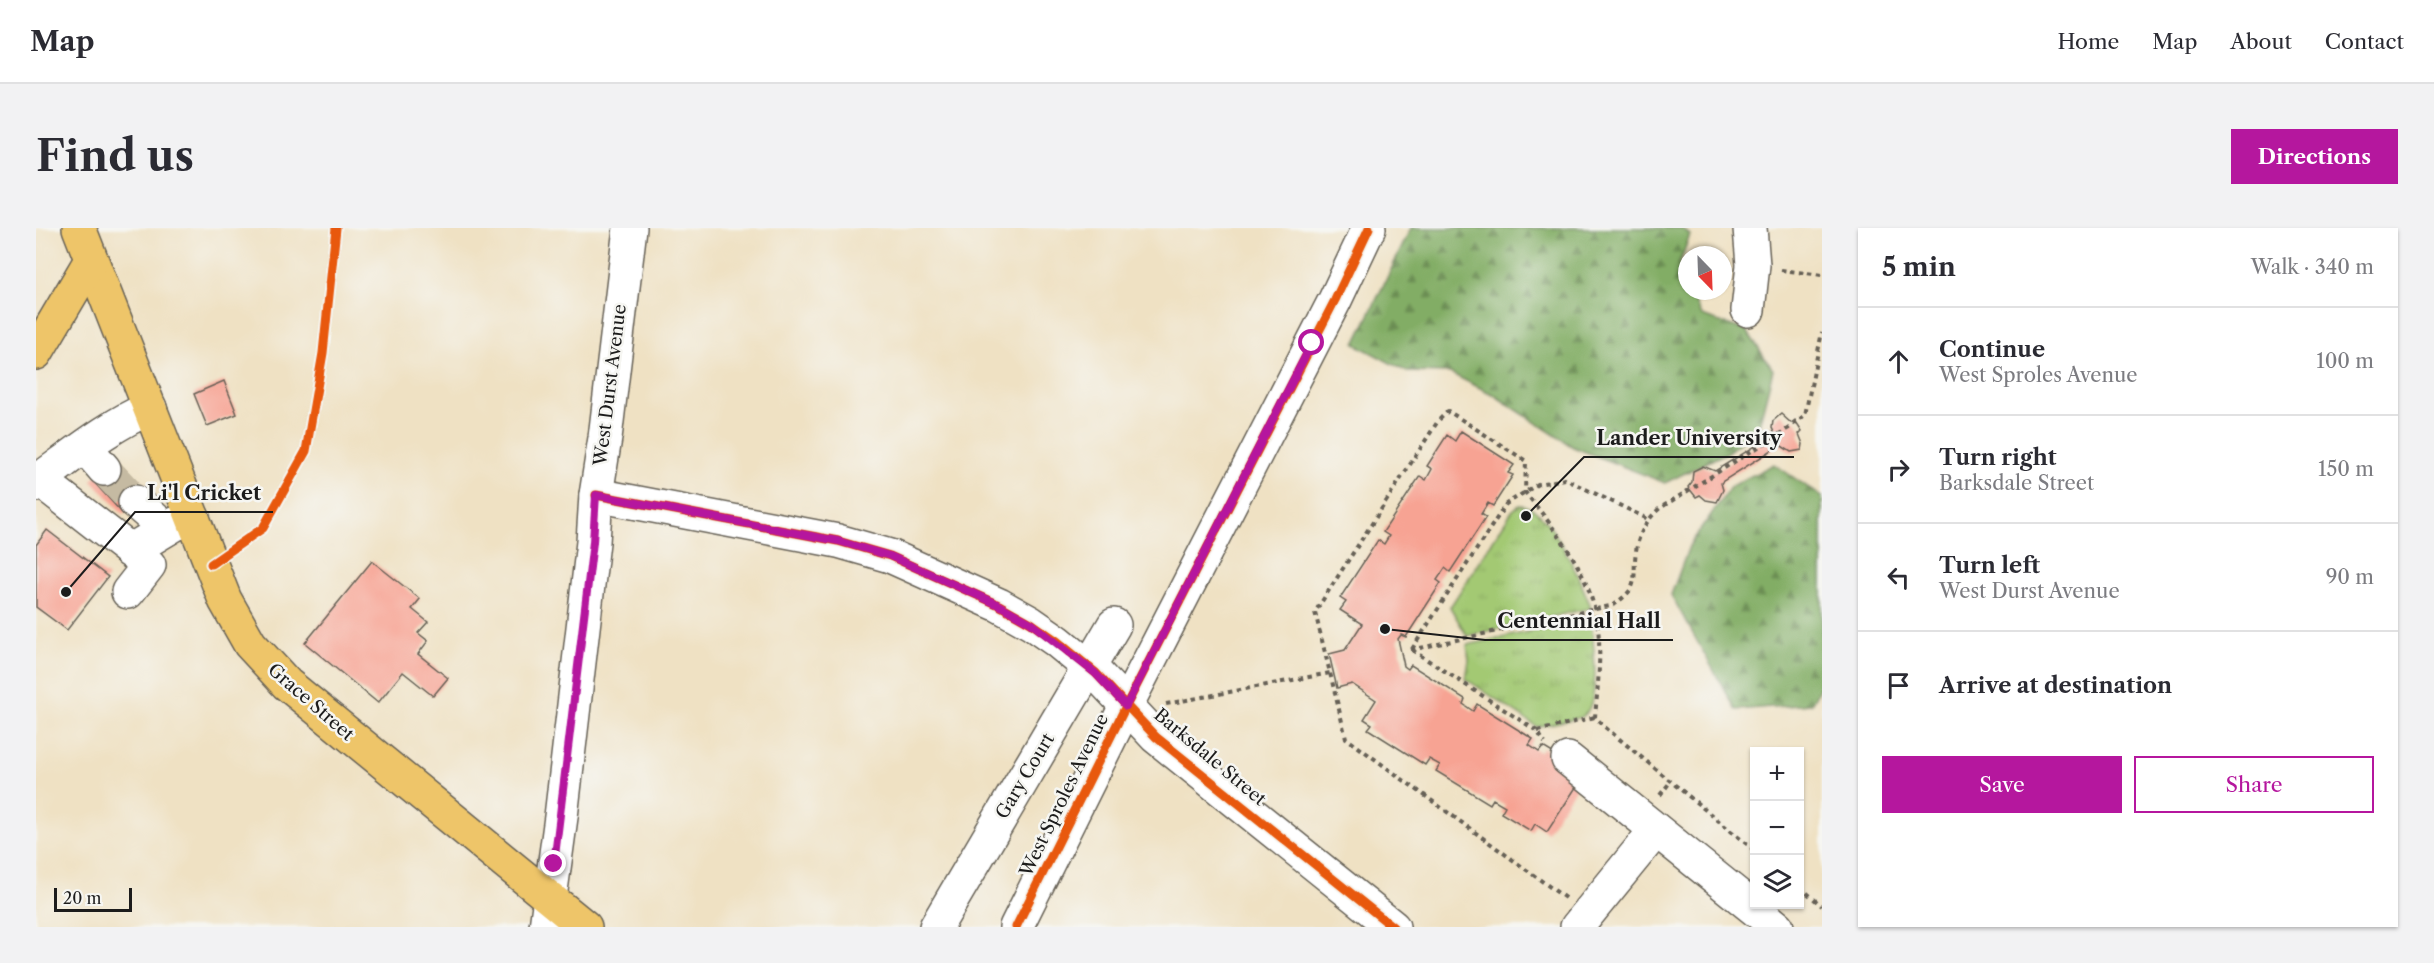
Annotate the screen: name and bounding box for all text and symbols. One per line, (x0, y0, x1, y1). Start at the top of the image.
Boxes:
text: Map (30, 24, 94, 58)
text: Home (2058, 29, 2119, 54)
text: Map (2152, 29, 2197, 54)
text: About (2230, 29, 2292, 54)
text: Contact (2325, 29, 2404, 54)
button: Directions (2231, 129, 2398, 184)
text: Find us (36, 130, 194, 182)
north arrow (1678, 246, 1732, 300)
text: 5 min (1882, 251, 1956, 283)
text: Walk · 340 m (2251, 255, 2374, 279)
street label: West Durst Avenue (589, 303, 631, 468)
route start (1298, 329, 1324, 355)
text: Continue (1939, 336, 2045, 363)
icon: ahead (1882, 345, 1915, 378)
text: 100 m (2316, 349, 2374, 373)
text: West Sproles Avenue (1939, 363, 2138, 387)
callout: Lander University (1584, 419, 1794, 457)
text: Lander University (1596, 426, 1783, 450)
text: Turn right (1939, 444, 2057, 471)
icon: right (1882, 453, 1915, 486)
text: 150 m (2318, 457, 2374, 481)
text: Barksdale Street (1939, 471, 2094, 495)
callout: Li'l Cricket (135, 474, 273, 512)
text: Li'l Cricket (147, 481, 261, 505)
text: Turn left (1939, 552, 2040, 579)
icon: left (1882, 561, 1915, 594)
text: 90 m (2326, 565, 2374, 589)
text: West Durst Avenue (1939, 579, 2120, 603)
callout: Centennial Hall (1485, 602, 1673, 640)
text: Centennial Hall (1497, 609, 1661, 633)
street label: Grace Street (263, 659, 359, 746)
icon: arrive (1882, 669, 1915, 702)
text: Arrive at destination (1939, 672, 2172, 699)
street label: Barksdale Street (1149, 704, 1271, 811)
street label: West Sproles Avenue (1015, 710, 1113, 881)
street label: Gary Court (991, 729, 1059, 823)
map controls (1750, 747, 1804, 909)
button: + (1750, 747, 1804, 801)
button: Save (1882, 756, 2122, 813)
button: Share (2134, 756, 2374, 813)
button: − (1750, 801, 1804, 855)
route end (540, 850, 566, 876)
button: layers (1750, 855, 1804, 909)
scale bar (54, 885, 132, 912)
text: 20 m (63, 888, 102, 908)

